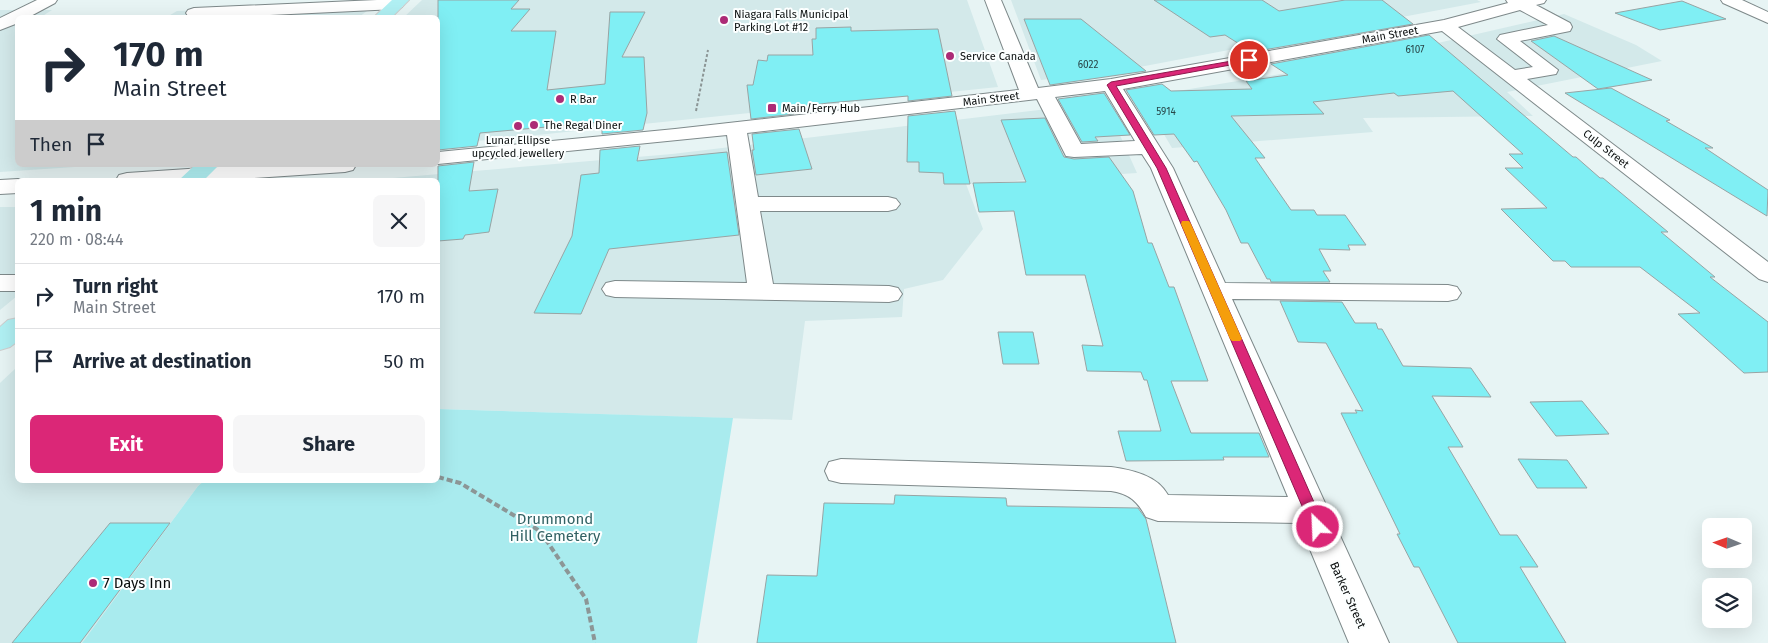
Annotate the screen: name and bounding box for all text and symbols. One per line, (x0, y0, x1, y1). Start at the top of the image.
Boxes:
place label: Niagara Falls Municipal Parking Lot #12 (734, 8, 848, 34)
marker: Niagara Falls Municipal Parking Lot #12 (718, 14, 730, 26)
street label: Main Street (1361, 24, 1419, 46)
text: 170 m (113, 33, 204, 75)
icon: right (30, 35, 95, 100)
pin (1228, 39, 1270, 81)
house number: 6107 (1406, 44, 1425, 56)
icon: arrive (1235, 46, 1263, 74)
marker: Service Canada (944, 50, 956, 62)
place label: Service Canada (960, 50, 1036, 63)
house number: 6022 (1078, 59, 1098, 71)
text: Main Street (113, 75, 227, 102)
street label: Main Street (962, 89, 1020, 109)
marker: R Bar (554, 93, 566, 105)
place label: R Bar (570, 93, 597, 106)
marker: Main/Ferry Hub (766, 102, 778, 114)
place label: Main/Ferry Hub (782, 102, 860, 115)
house number: 5914 (1156, 106, 1176, 118)
marker: The Regal Diner (528, 119, 540, 131)
place label: The Regal Diner (544, 119, 623, 132)
marker: Lunar Ellipse upcycled jewellery (512, 120, 524, 132)
street label: Culp Street (1580, 127, 1632, 171)
icon: arrive (82, 130, 110, 158)
text: Then (30, 133, 72, 156)
place label: Lunar Ellipse upcycled jewellery (472, 134, 565, 160)
text: 1 min (30, 193, 102, 229)
button: close (373, 195, 425, 247)
text: 220 m · 08:44 (30, 230, 124, 249)
text: Turn right (73, 275, 158, 298)
icon: right (30, 282, 58, 310)
text: 170 m (377, 285, 425, 308)
text: Main Street (73, 298, 156, 317)
icon: arrive (30, 347, 58, 375)
text: Arrive at destination (73, 350, 252, 373)
text: 50 m (384, 350, 425, 373)
button: Exit (30, 415, 223, 473)
button: Share (233, 415, 425, 473)
position arrow (1291, 500, 1343, 552)
park label: Drummond Hill Cemetery (509, 510, 601, 545)
north arrow (1702, 518, 1752, 568)
map controls (1702, 518, 1752, 628)
street label: Barker Street (1327, 560, 1369, 631)
place label: 7 Days Inn (103, 574, 171, 592)
marker: 7 Days Inn (87, 577, 99, 589)
button: layers (1702, 578, 1752, 628)

